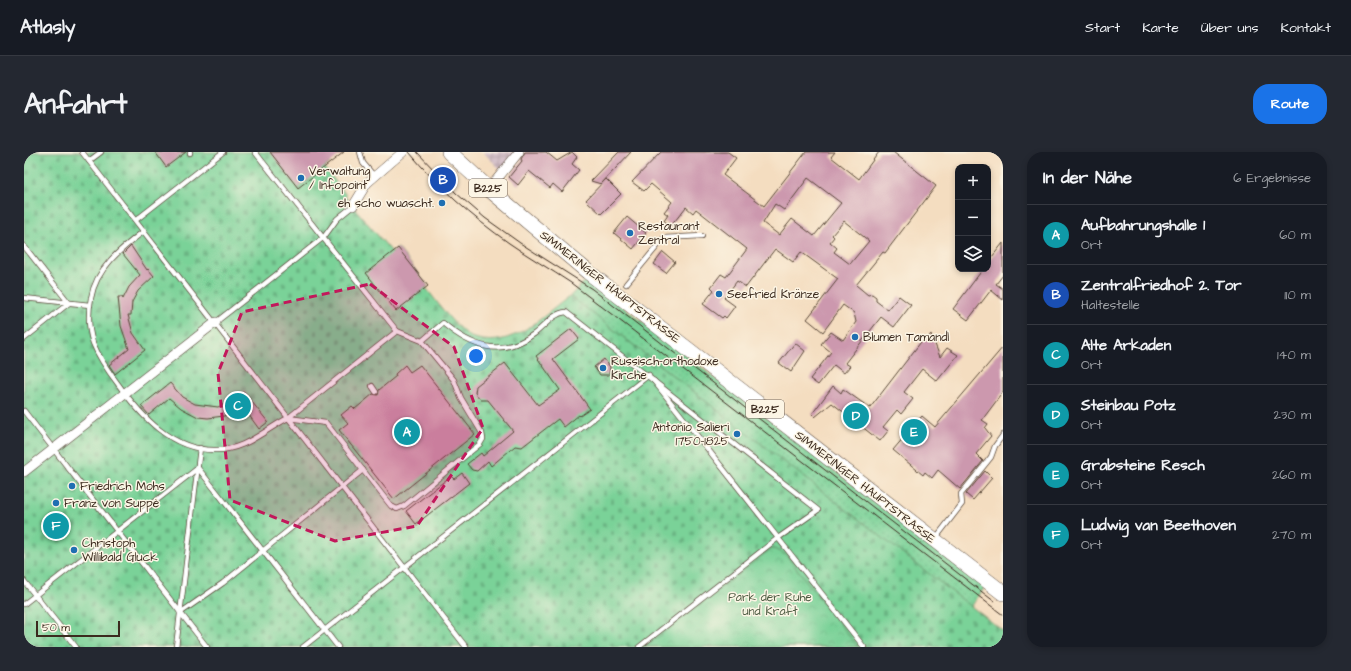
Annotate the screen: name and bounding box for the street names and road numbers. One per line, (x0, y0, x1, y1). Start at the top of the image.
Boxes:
road number: B225 (469, 179, 507, 197)
street label: SIMMERINGER HAUPTSTRASSE (536, 227, 684, 347)
road number: B225 (746, 400, 784, 418)
street label: SIMMERINGER HAUPTSTRASSE (792, 428, 938, 546)

